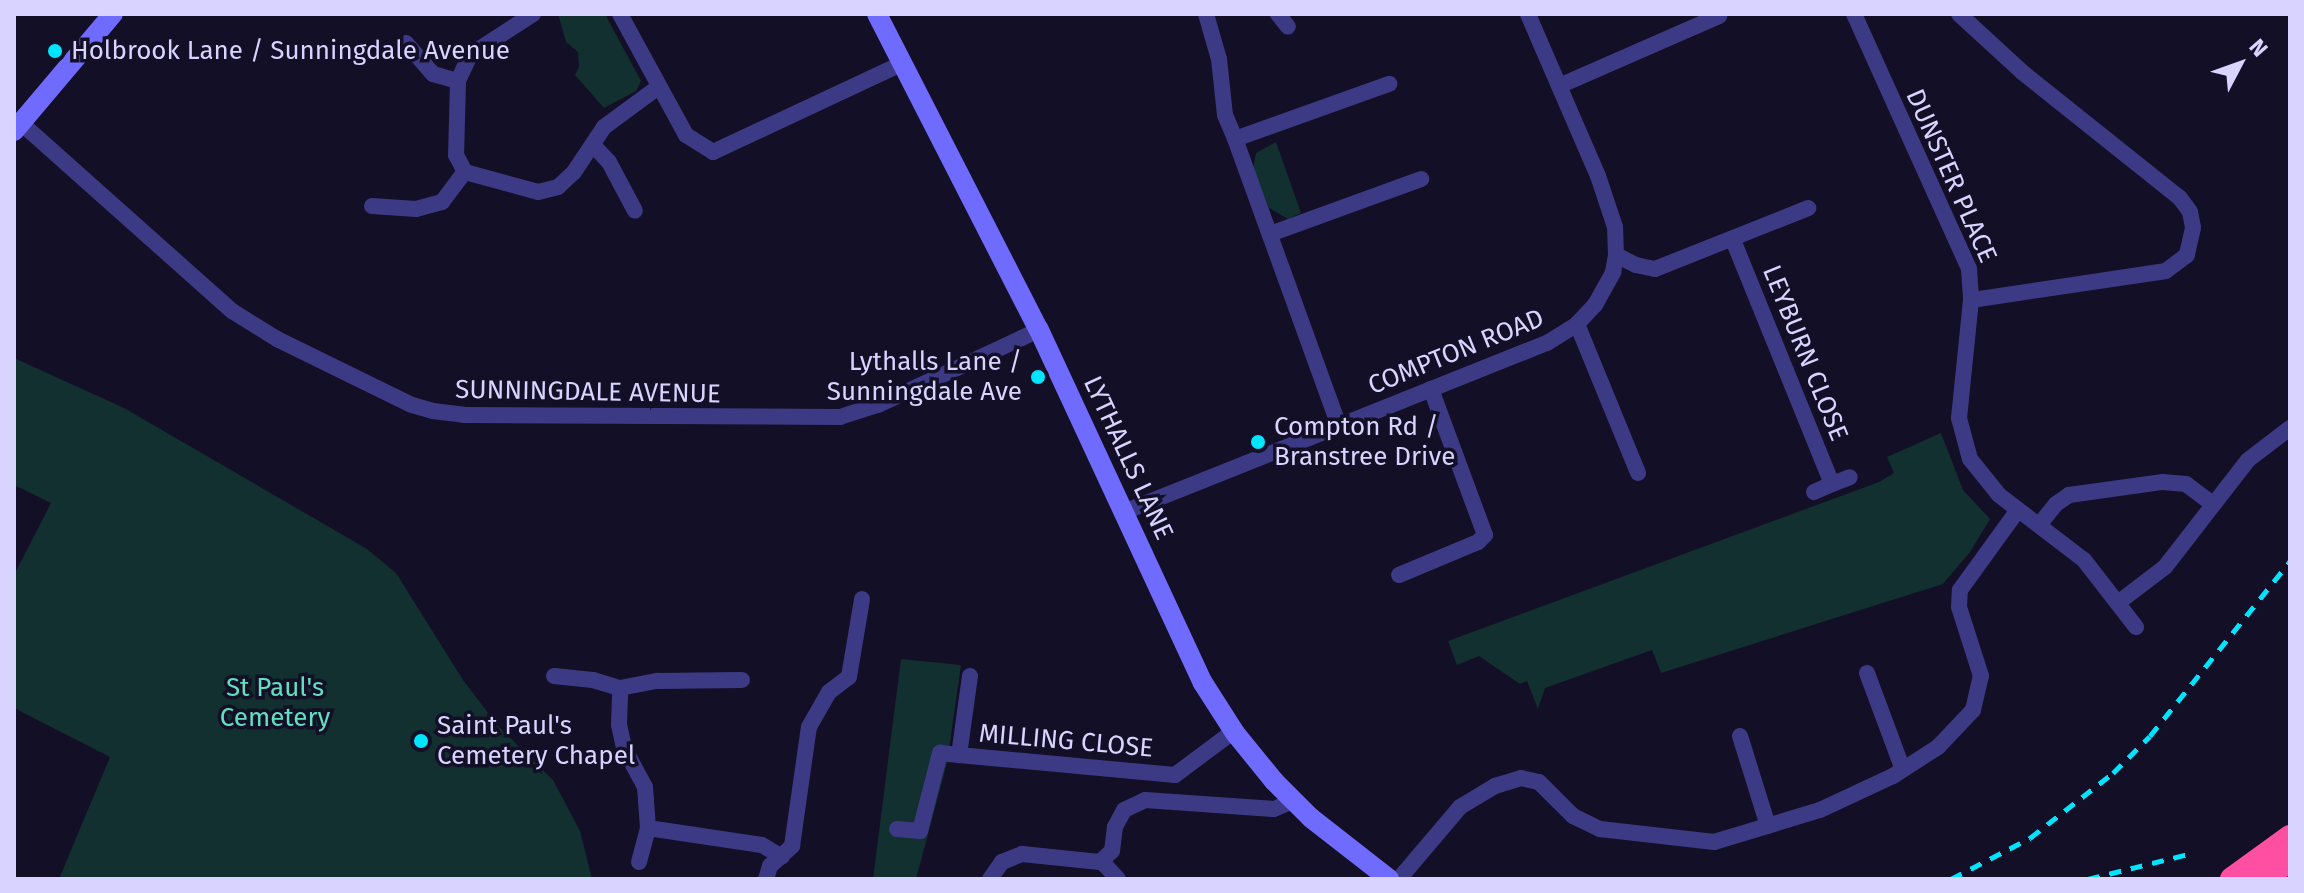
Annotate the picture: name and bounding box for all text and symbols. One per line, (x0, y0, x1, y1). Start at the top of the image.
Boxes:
north arrow (2200, 24, 2280, 104)
text: N (2244, 34, 2273, 62)
place label: Holbrook Lane / Sunningdale Avenue (71, 35, 510, 67)
marker: Holbrook Lane / Sunningdale Avenue (46, 42, 64, 60)
street label: DUNSTER PLACE (1899, 84, 2003, 268)
street label: LEYBURN CLOSE (1756, 261, 1854, 445)
street label: COMPTON ROAD (1364, 303, 1548, 401)
place label: Lythalls Lane / Sunningdale Ave (827, 346, 1022, 408)
marker: Lythalls Lane / Sunningdale Ave (1029, 368, 1047, 386)
street label: LYTHALLS LANE (1076, 371, 1180, 545)
street label: SUNNINGDALE AVENUE (455, 374, 721, 410)
place label: Compton Rd / Branstree Drive (1274, 411, 1455, 472)
marker: Compton Rd / Branstree Drive (1249, 433, 1267, 451)
park label: St Paul's Cemetery (220, 672, 330, 734)
place label: Saint Paul's Cemetery Chapel (437, 710, 635, 772)
street label: MILLING CLOSE (978, 718, 1154, 764)
marker: Saint Paul's Cemetery Chapel (412, 732, 430, 750)

